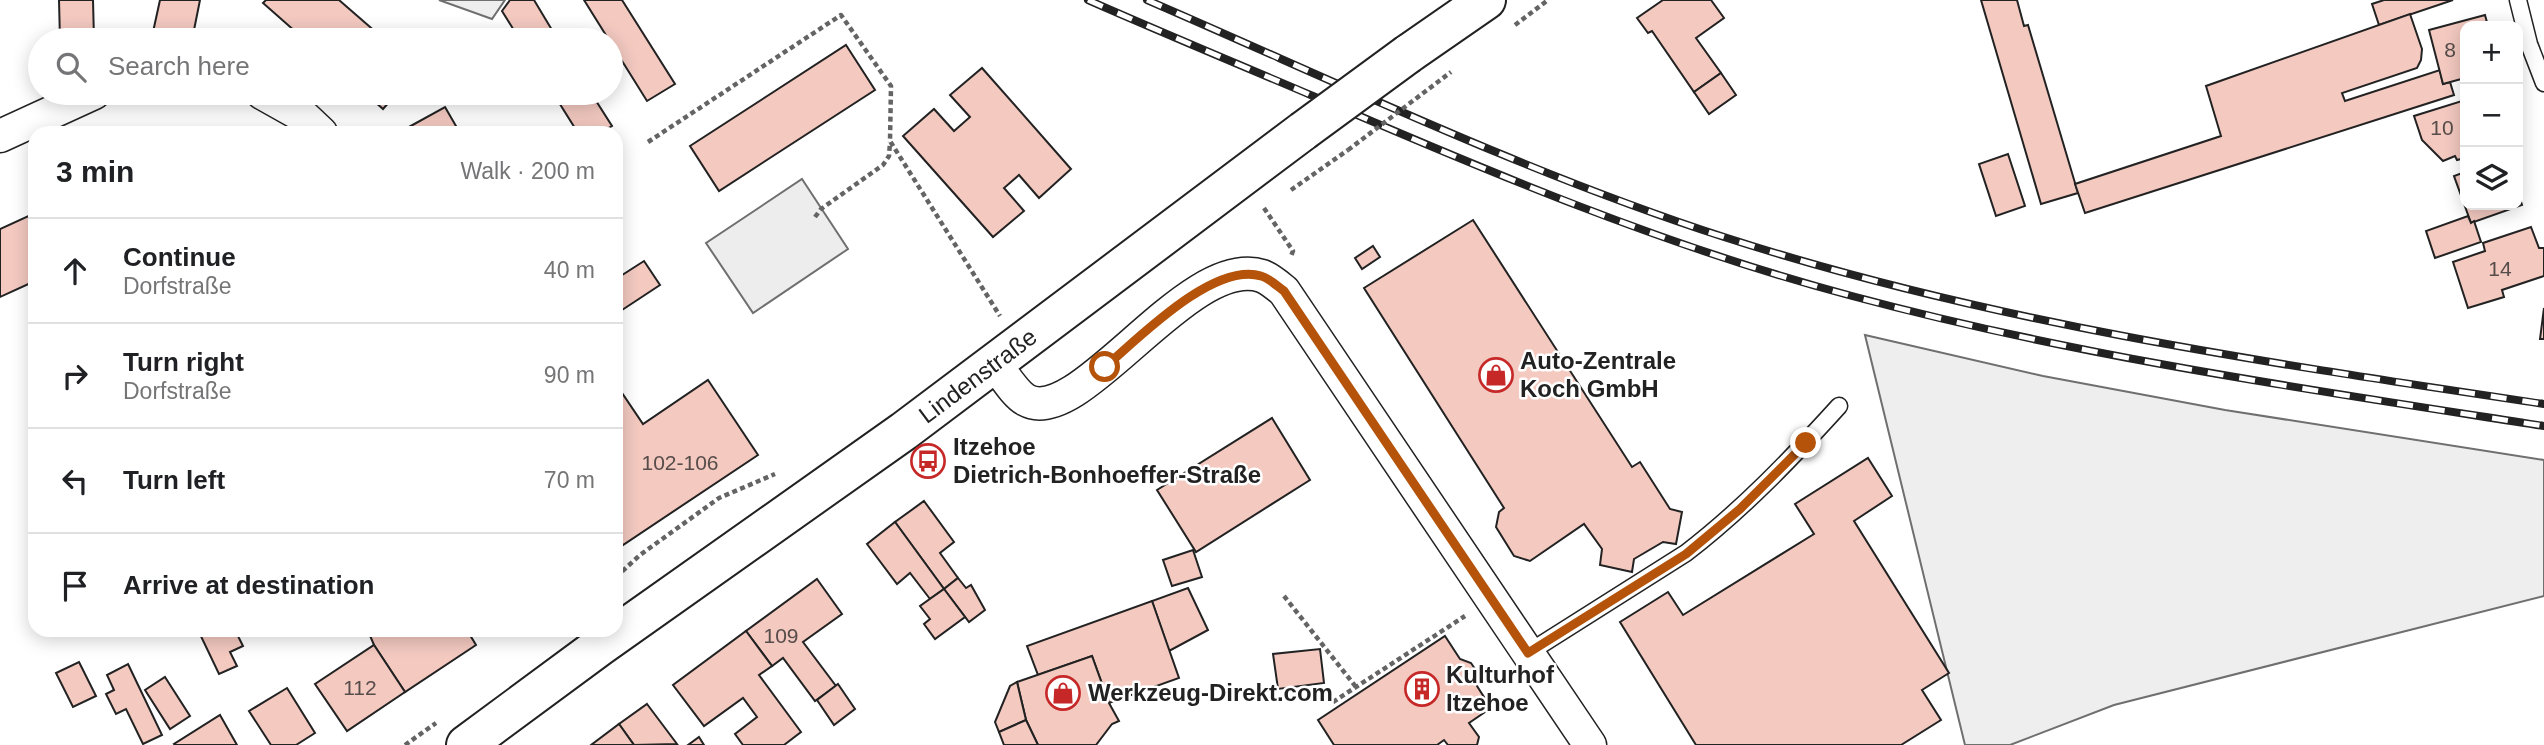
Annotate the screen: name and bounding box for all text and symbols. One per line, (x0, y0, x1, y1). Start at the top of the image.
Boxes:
map controls (2460, 21, 2523, 210)
button: + (2460, 21, 2523, 84)
search box (28, 28, 623, 105)
house number: 8 (2444, 38, 2456, 61)
icon: search (52, 48, 90, 86)
text: Search here (108, 51, 250, 81)
button: − (2460, 84, 2523, 147)
house number: 10 (2430, 116, 2454, 139)
button: layers (2460, 147, 2523, 210)
text: 3 min (56, 155, 134, 188)
text: Walk · 200 m (460, 158, 595, 184)
text: Continue (123, 242, 236, 272)
icon: ahead (56, 252, 94, 290)
text: 40 m (544, 257, 595, 283)
house number: 14 (2488, 257, 2512, 280)
text: Dorfstraße (123, 273, 232, 299)
street label: Lindenstraße (914, 323, 1042, 429)
text: Turn right (123, 347, 244, 377)
place label: Auto-Zentrale Koch GmbH (1520, 347, 1676, 402)
route start (1089, 351, 1120, 382)
shop icon: Auto-Zentrale Koch GmbH (1477, 356, 1515, 394)
icon: right (56, 357, 94, 395)
text: 90 m (544, 362, 595, 388)
text: Dorfstraße (123, 378, 232, 404)
route end (1790, 427, 1821, 458)
place label: Itzehoe Dietrich-Bonhoeffer-Straße (953, 433, 1261, 488)
bus stop icon: Itzehoe Dietrich-Bonhoeffer-Straße (909, 442, 947, 480)
house number: 102-106 (641, 451, 719, 474)
icon: left (56, 462, 94, 500)
text: Turn left (123, 465, 225, 495)
text: 70 m (544, 467, 595, 493)
icon: arrive (56, 567, 94, 605)
text: Arrive at destination (123, 570, 374, 600)
house number: 109 (763, 624, 799, 647)
place label: Kulturhof Itzehoe (1446, 661, 1555, 716)
building icon: Kulturhof Itzehoe (1403, 670, 1441, 708)
shop icon: Werkzeug-Direkt.com (1044, 674, 1082, 712)
house number: 112 (343, 676, 377, 699)
place label: Werkzeug-Direkt.com (1088, 679, 1333, 706)

